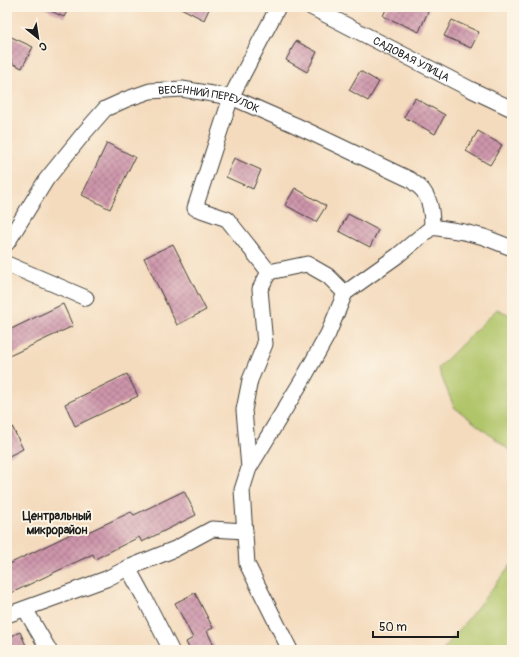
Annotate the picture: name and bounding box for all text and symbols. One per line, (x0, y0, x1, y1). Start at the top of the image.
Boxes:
north arrow (18, 18, 58, 58)
street label: САДОВАЯ УЛИЦА (371, 34, 452, 84)
text: С (36, 39, 49, 54)
street label: ВЕСЕННИЙ ПЕРЕУЛОК (158, 83, 261, 116)
district label: Центральный микрорайон (23, 509, 92, 538)
scale bar (373, 613, 458, 639)
text: 50 m (379, 620, 407, 635)

